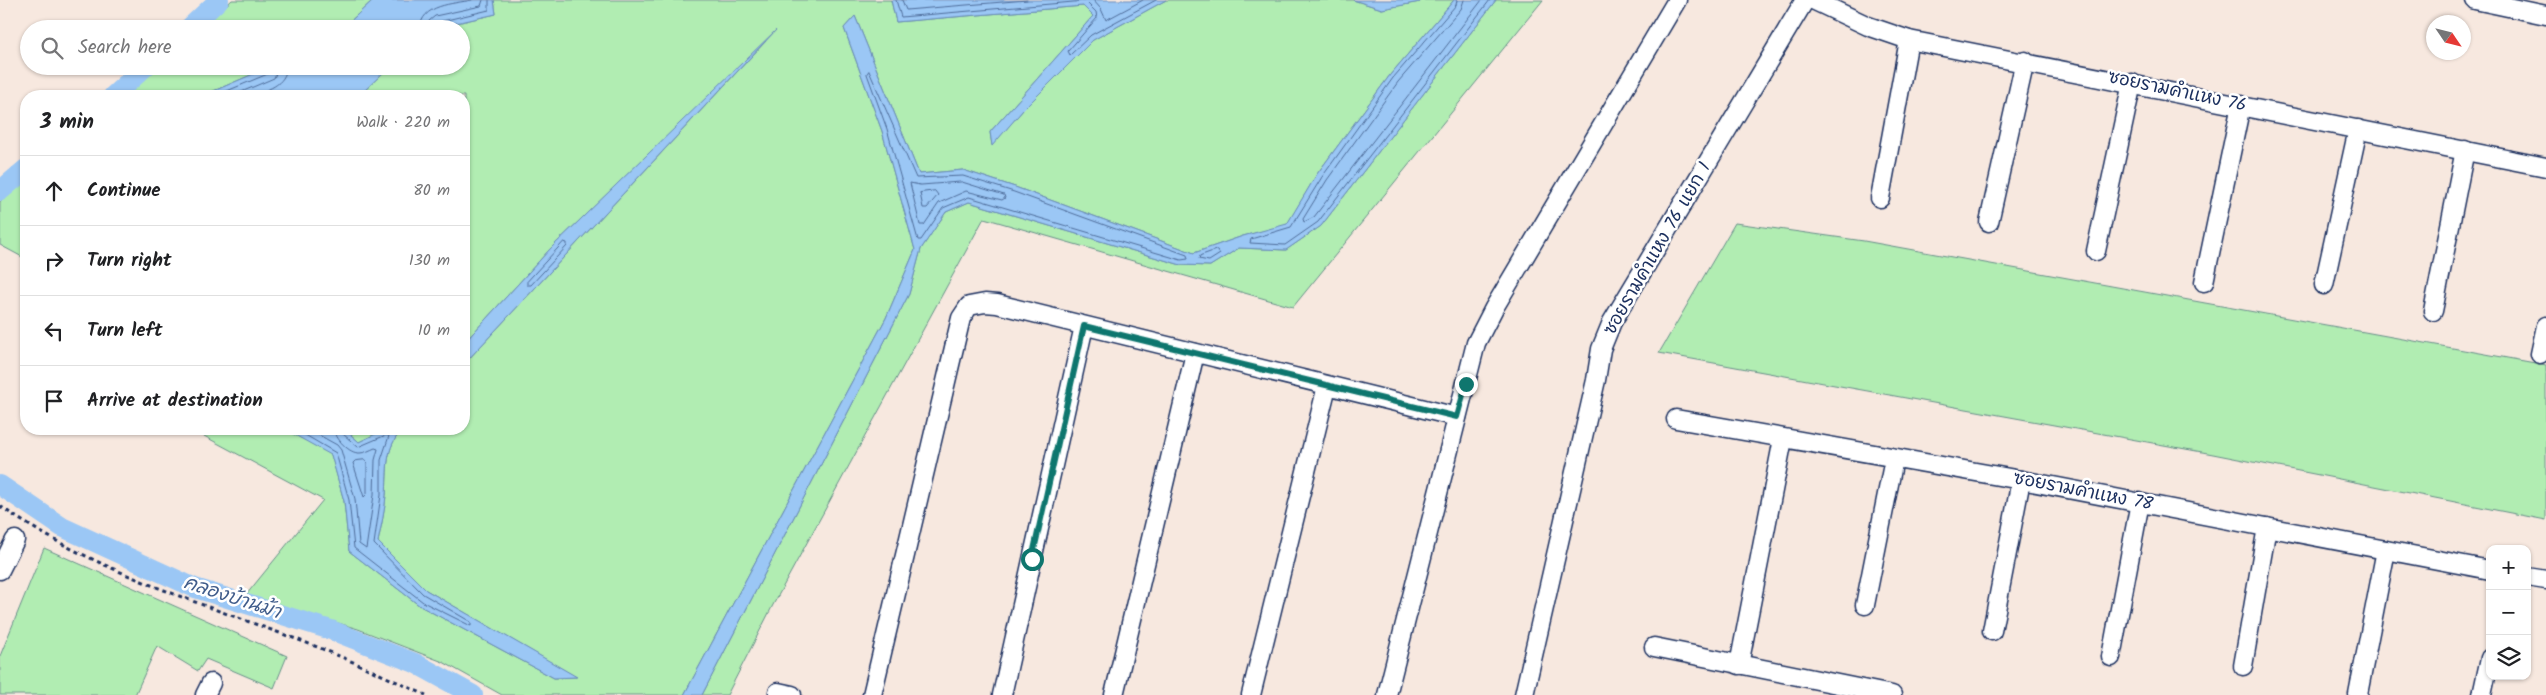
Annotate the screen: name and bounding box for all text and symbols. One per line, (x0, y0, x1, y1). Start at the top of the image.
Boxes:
north arrow (2426, 15, 2471, 60)
search box (20, 20, 470, 75)
text: Search here (78, 33, 172, 63)
icon: search (38, 34, 66, 62)
street label: ซอยรามคำแหง 76 (2105, 63, 2249, 121)
text: 3 min (40, 106, 94, 139)
text: Walk · 220 m (356, 110, 450, 135)
street label: ซอยรามคำแหง 76 แยก 1 (1596, 157, 1720, 341)
text: Continue (87, 176, 160, 206)
icon: ahead (40, 177, 68, 205)
text: 80 m (413, 178, 450, 203)
text: Turn right (87, 246, 172, 276)
icon: right (40, 247, 68, 275)
text: 130 m (409, 248, 450, 273)
text: Turn left (87, 316, 162, 346)
icon: left (40, 317, 68, 345)
text: 10 m (418, 318, 450, 343)
route end (1455, 373, 1478, 396)
text: Arrive at destination (87, 386, 263, 416)
icon: arrive (40, 387, 68, 415)
street label: ซอยรามคำแหง 78 (2011, 464, 2155, 520)
map controls (2486, 545, 2531, 680)
button: + (2486, 545, 2531, 590)
route start (1021, 548, 1044, 571)
water label: คลองบ้านม้า (180, 568, 286, 628)
button: − (2486, 590, 2531, 635)
button: layers (2486, 635, 2531, 680)

